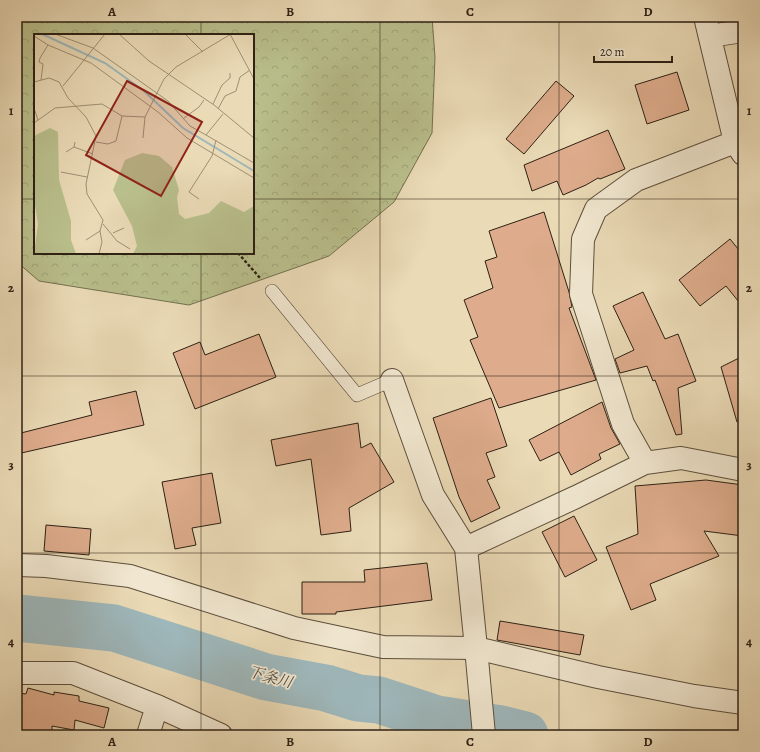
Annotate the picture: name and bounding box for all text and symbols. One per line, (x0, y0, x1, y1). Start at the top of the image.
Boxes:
text: A (107, 3, 117, 20)
text: B (286, 3, 294, 20)
text: C (466, 3, 474, 20)
text: D (643, 3, 653, 20)
inset map (34, 34, 254, 254)
scale bar (594, 38, 672, 64)
text: 20 m (600, 44, 624, 60)
text: 1 (9, 102, 14, 119)
text: 1 (747, 102, 752, 119)
text: 2 (8, 279, 15, 296)
text: 2 (746, 279, 753, 296)
text: 3 (8, 456, 14, 473)
text: 3 (746, 456, 752, 473)
text: 4 (8, 633, 14, 650)
text: 4 (746, 633, 752, 650)
water label: 下条川 (246, 662, 296, 693)
text: A (107, 733, 117, 750)
text: B (286, 733, 294, 750)
text: C (466, 733, 474, 750)
text: D (643, 733, 653, 750)

